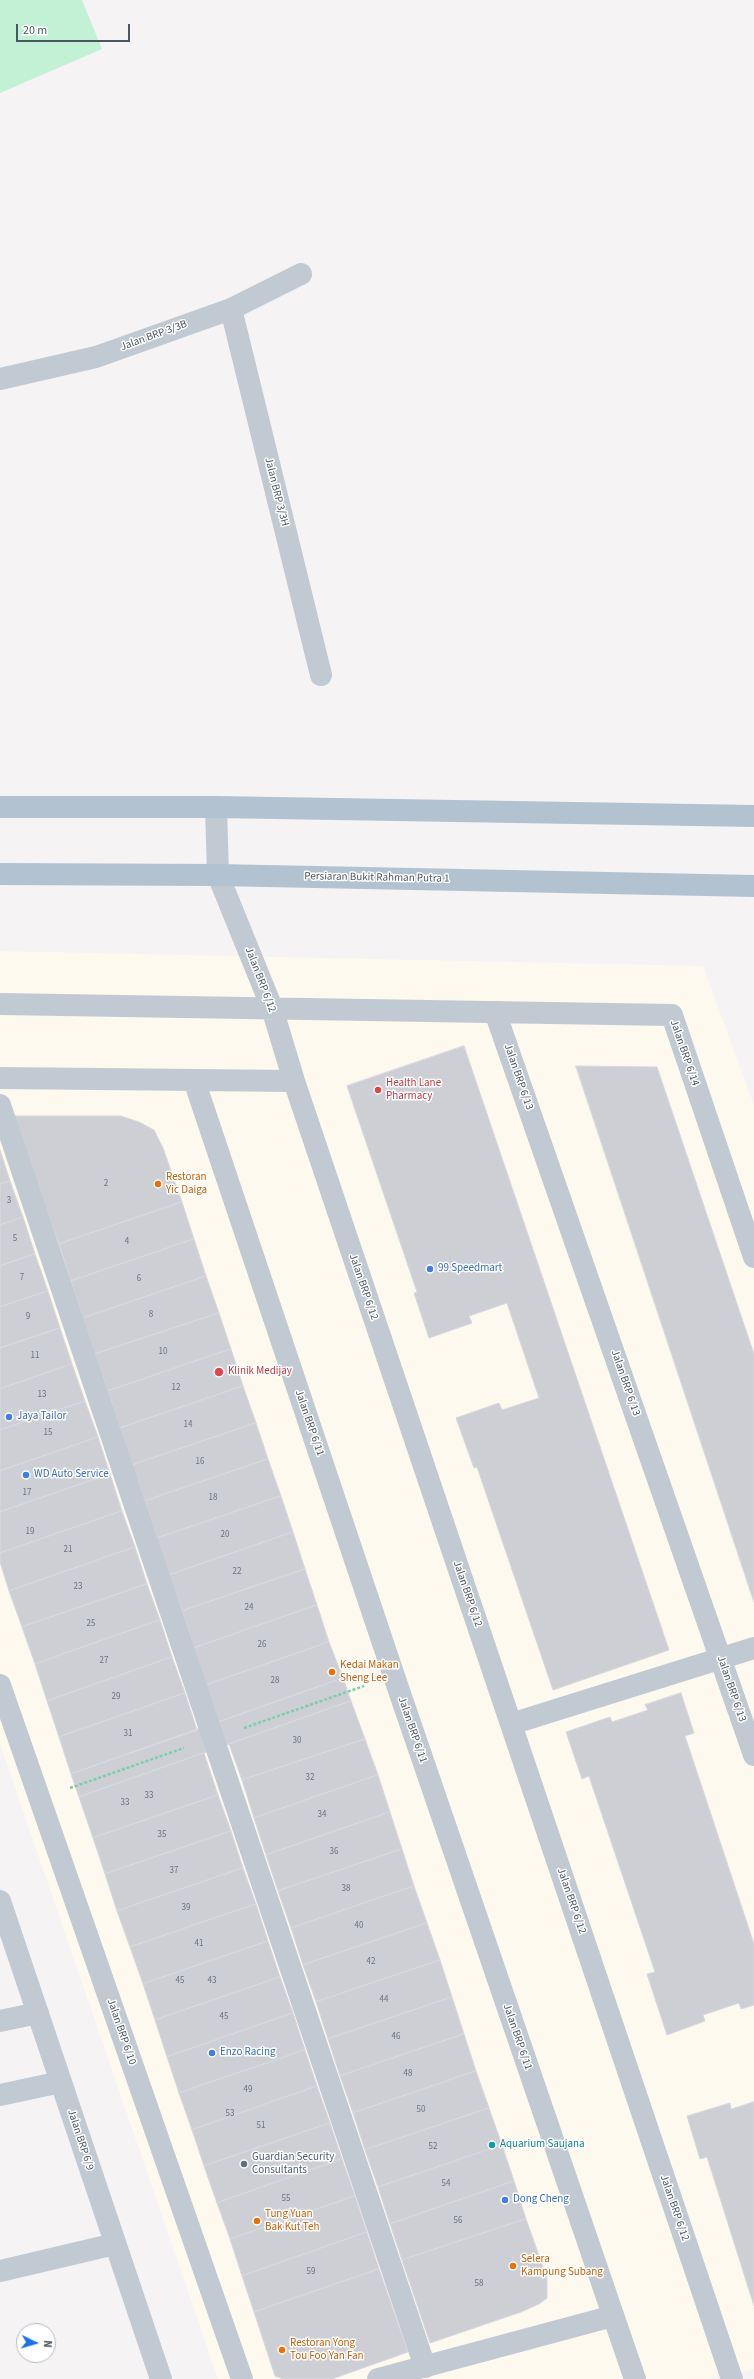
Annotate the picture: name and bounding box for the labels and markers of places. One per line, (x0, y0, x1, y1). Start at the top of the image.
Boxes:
place label: Health Lane Pharmacy (386, 1077, 441, 1103)
marker: Health Lane Pharmacy (373, 1085, 383, 1095)
place label: Restoran Yic Daiga (166, 1171, 207, 1197)
marker: Restoran Yic Daiga (153, 1179, 163, 1189)
place label: 99 Speedmart (438, 1262, 502, 1276)
marker: 99 Speedmart (425, 1264, 435, 1274)
place label: Klinik Medijay (228, 1365, 292, 1379)
marker: Klinik Medijay (213, 1366, 225, 1378)
place label: Jaya Tailor (17, 1410, 66, 1424)
marker: Jaya Tailor (4, 1412, 14, 1422)
place label: WD Auto Service (34, 1468, 109, 1482)
marker: WD Auto Service (21, 1470, 31, 1480)
place label: Kedai Makan Sheng Lee (340, 1659, 399, 1685)
marker: Kedai Makan Sheng Lee (327, 1667, 337, 1677)
place label: Enzo Racing (220, 2046, 276, 2060)
marker: Enzo Racing (207, 2048, 217, 2058)
place label: Aquarium Saujana (500, 2138, 585, 2152)
marker: Aquarium Saujana (487, 2140, 497, 2150)
place label: Guardian Security Consultants (252, 2151, 334, 2177)
marker: Guardian Security Consultants (239, 2159, 249, 2169)
place label: Dong Cheng (513, 2193, 569, 2207)
marker: Dong Cheng (500, 2195, 510, 2205)
place label: Tung Yuan Bak Kut Teh (265, 2208, 319, 2234)
marker: Tung Yuan Bak Kut Teh (252, 2216, 262, 2226)
place label: Selera Kampung Subang (521, 2253, 603, 2279)
marker: Selera Kampung Subang (508, 2261, 518, 2271)
place label: Restoran Yong Tou Foo Yan Fan (290, 2337, 364, 2363)
marker: Restoran Yong Tou Foo Yan Fan (277, 2345, 287, 2355)

